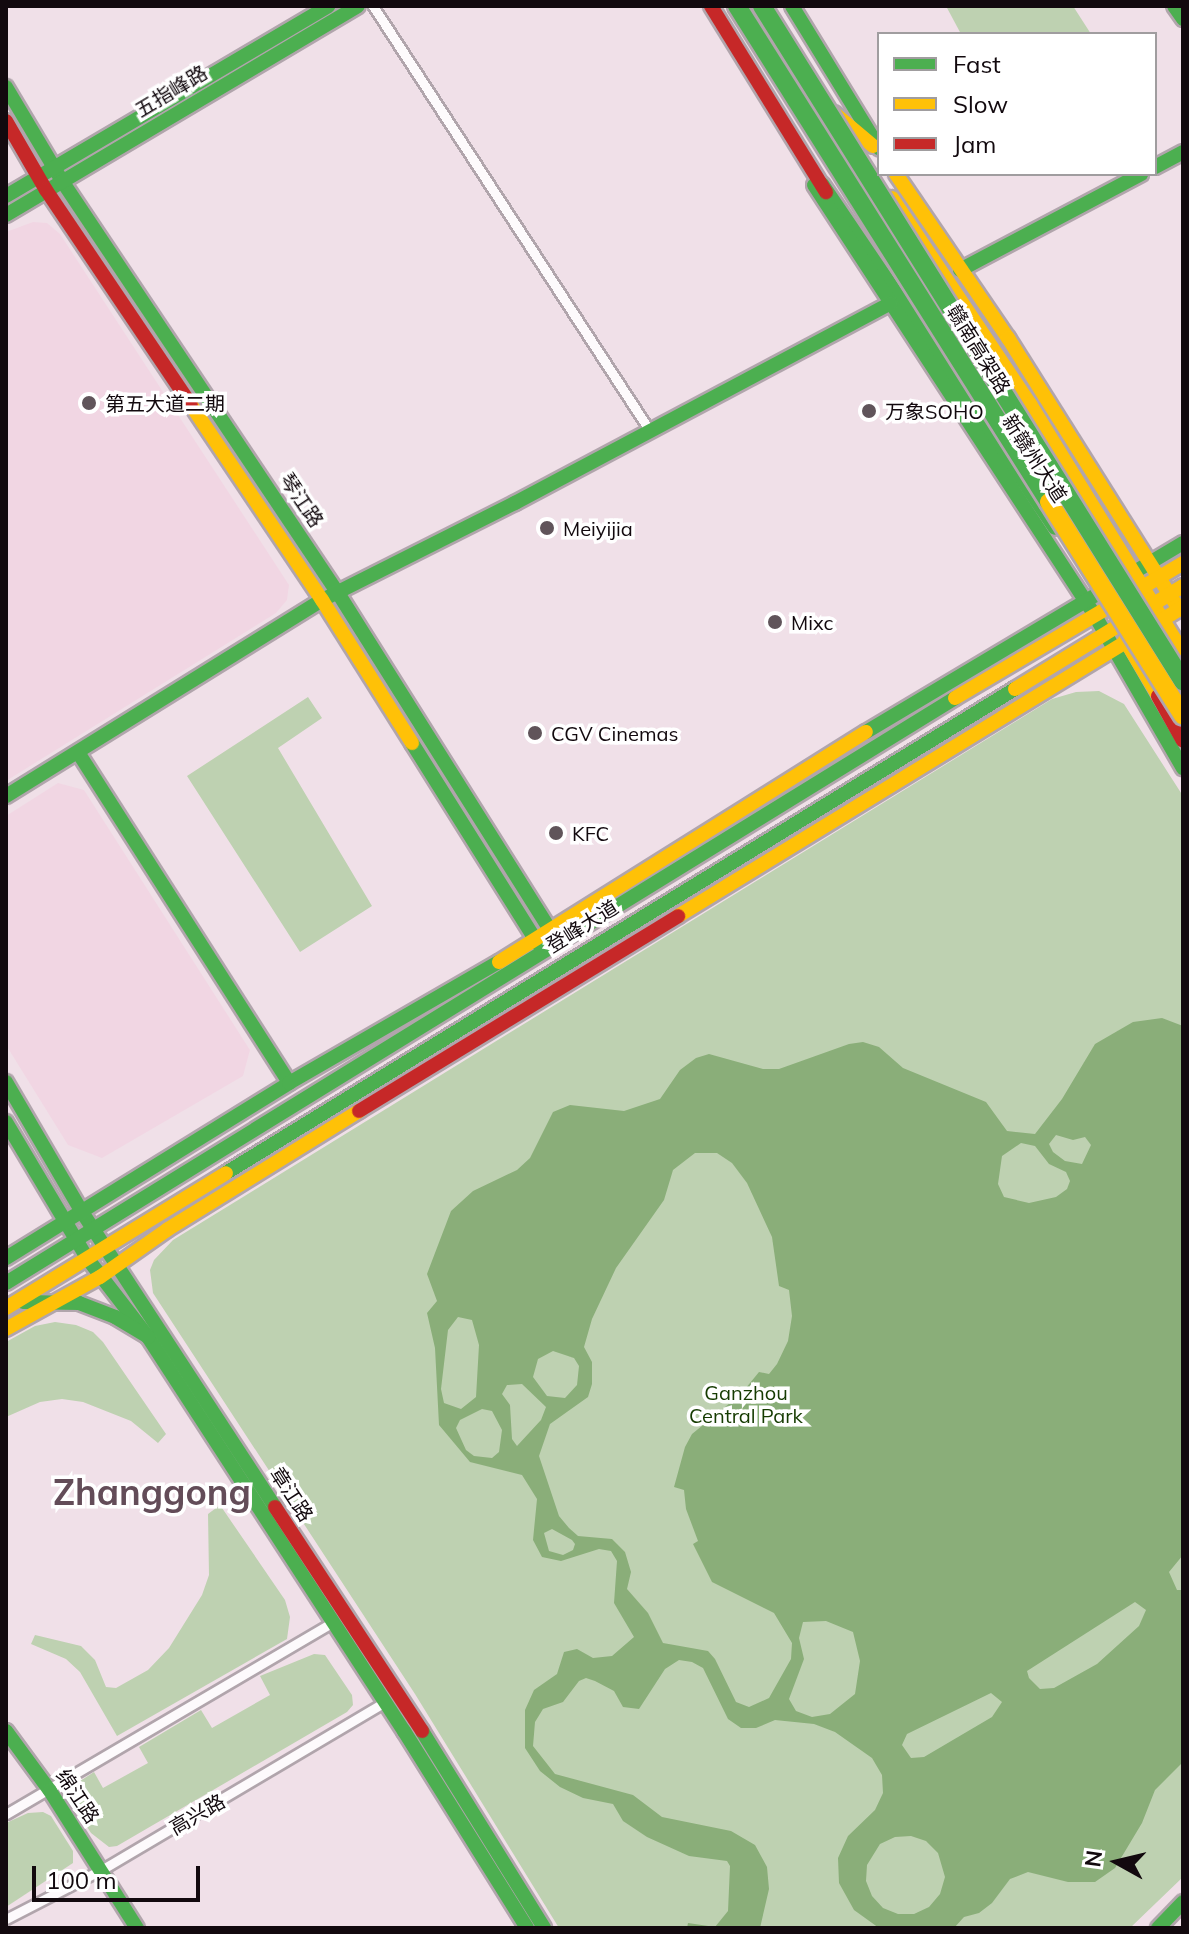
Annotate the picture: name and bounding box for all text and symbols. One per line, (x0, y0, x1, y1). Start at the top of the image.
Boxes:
legend (877, 32, 1157, 176)
text: Fast (953, 49, 1001, 79)
street label: 五指峰路 (131, 60, 211, 122)
text: Slow (953, 89, 1008, 119)
text: Jam (953, 129, 996, 159)
street label: 赣南高架路 (942, 300, 1016, 398)
place label: 第五大道二期 (105, 391, 225, 415)
marker: 第五大道二期 (80, 394, 98, 412)
place label: 万象SOHO (885, 399, 984, 423)
marker: 万象SOHO (860, 402, 878, 420)
street label: 新赣州大道 (998, 410, 1072, 506)
street label: 琴江路 (275, 468, 329, 532)
place label: Meiyijia (563, 516, 633, 540)
marker: Meiyijia (538, 519, 556, 537)
place label: Mixc (791, 610, 833, 634)
marker: Mixc (766, 613, 784, 631)
place label: CGV Cinemas (551, 721, 678, 745)
marker: CGV Cinemas (526, 724, 544, 742)
place label: KFC (572, 821, 609, 845)
marker: KFC (547, 824, 565, 842)
street label: 登峰大道 (542, 895, 622, 957)
park label: Ganzhou Central Park (689, 1380, 803, 1427)
street label: 章江路 (266, 1462, 318, 1526)
district label: Zhanggong (53, 1470, 251, 1514)
street label: 绵江路 (51, 1764, 105, 1828)
street label: 高兴路 (165, 1789, 229, 1839)
north arrow (1077, 1822, 1157, 1902)
text: N (1078, 1848, 1108, 1869)
scale bar (36, 1850, 204, 1900)
text: 100 m (46, 1865, 117, 1895)

